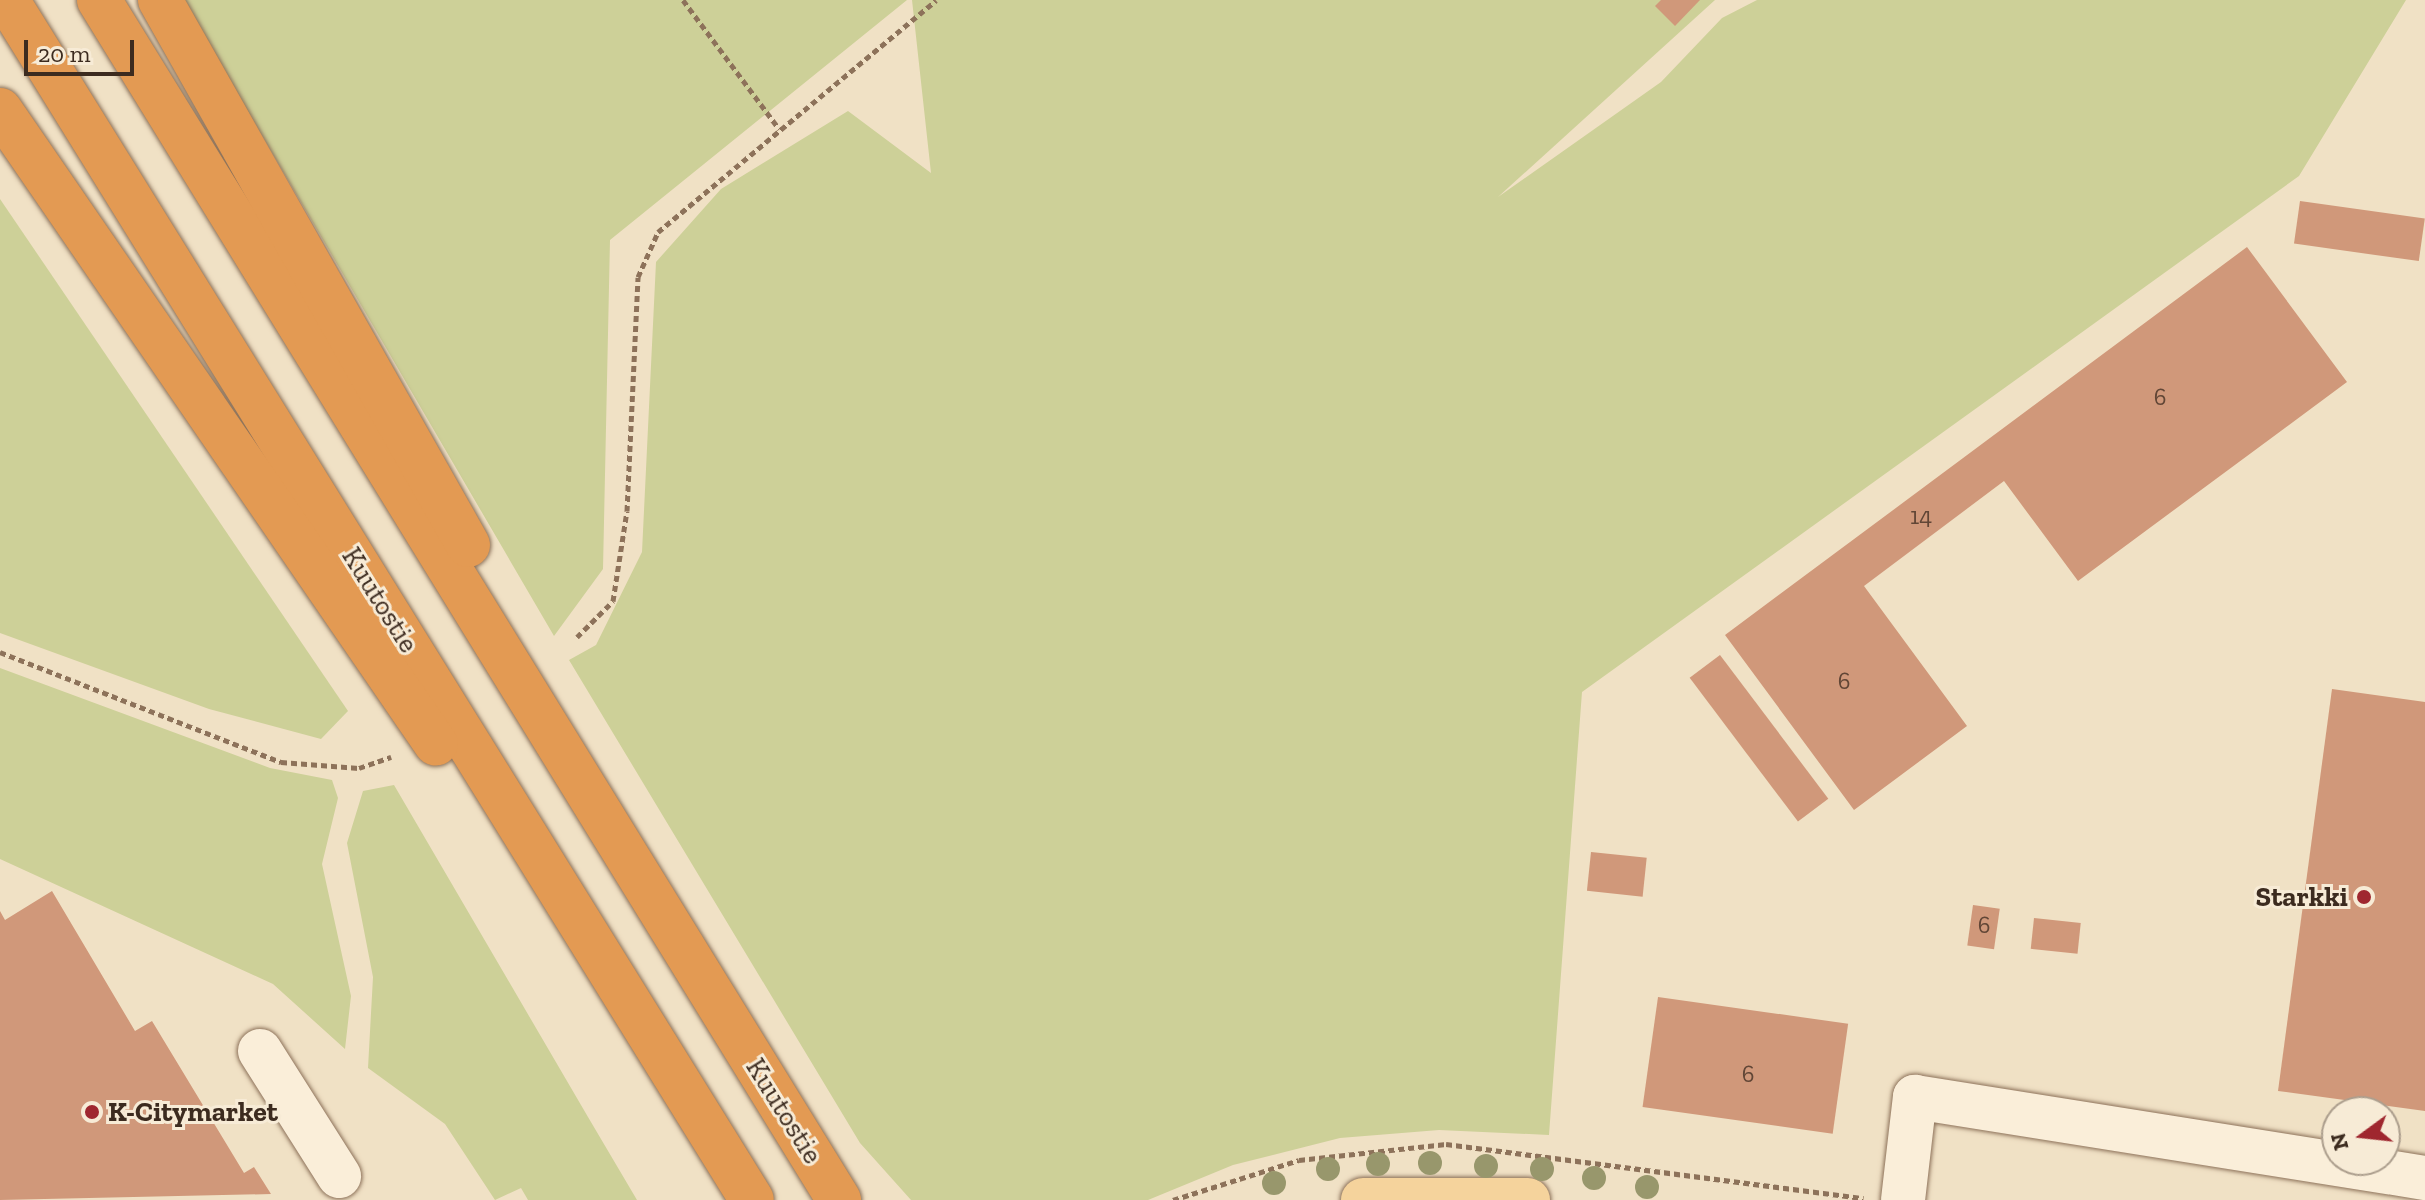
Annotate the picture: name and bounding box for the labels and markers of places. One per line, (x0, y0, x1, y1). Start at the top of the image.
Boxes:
place label: Starkki (2256, 880, 2348, 914)
marker: Starkki (2355, 888, 2373, 906)
place label: K-Citymarket (108, 1095, 278, 1129)
marker: K-Citymarket (83, 1103, 101, 1121)

